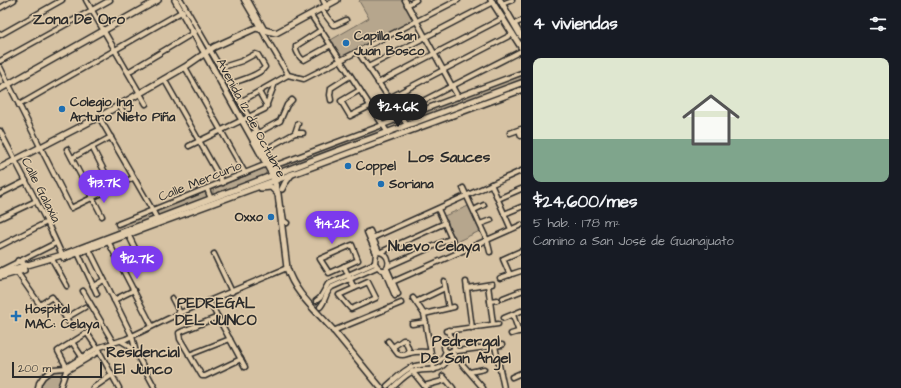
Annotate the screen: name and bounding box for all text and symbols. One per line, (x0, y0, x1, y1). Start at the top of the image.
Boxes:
district label: Zona De Oro (33, 9, 126, 30)
text: 4 viviendas (533, 12, 618, 36)
icon: filters (867, 13, 889, 35)
place label: Capilla San Juan Bosco (353, 27, 425, 60)
marker: Capilla San Juan Bosco (341, 38, 351, 48)
street label: Avenida 12 de Octubre (212, 55, 290, 181)
icon: home (675, 84, 747, 156)
place label: Colegio Ing. Arturo Nieto Piña (70, 93, 176, 126)
pin: $24.6K (365, 94, 431, 128)
text: $24.6K (377, 98, 419, 116)
marker: Colegio Ing. Arturo Nieto Piña (57, 104, 67, 114)
district label: Los Sauces (408, 147, 491, 168)
street label: Calle Galaxia (17, 154, 65, 226)
street label: Calle Mercurio (156, 156, 245, 206)
place label: Coppel (356, 157, 396, 176)
marker: Coppel (343, 161, 353, 171)
pin: $13.7K (71, 170, 137, 204)
text: $13.7K (87, 174, 121, 192)
place label: Soriana (388, 175, 434, 193)
marker: Soriana (376, 179, 386, 189)
text: $24,600/mes (533, 190, 638, 214)
place label: Oxxo (235, 208, 264, 226)
pin: $14.2K (299, 211, 365, 245)
marker: Oxxo (266, 212, 276, 222)
text: 5 hab. · 178 m² (533, 214, 620, 232)
text: $14.2K (315, 215, 349, 233)
text: Camino a San José de Guanajuato (533, 232, 734, 250)
district label: Nuevo Celaya (388, 236, 480, 258)
pin: $12.7K (104, 246, 170, 280)
text: $12.7K (120, 250, 154, 268)
district label: PEDREGAL DEL JUNCO (175, 293, 257, 331)
place label: Hospital MAC: Celaya (25, 300, 100, 334)
marker: Hospital MAC: Celaya (10, 310, 22, 322)
district label: Pedrergal De San Angel (421, 331, 512, 371)
district label: Residencial El Junco (106, 342, 180, 380)
scale bar (12, 360, 102, 379)
text: 200 m (18, 361, 51, 376)

